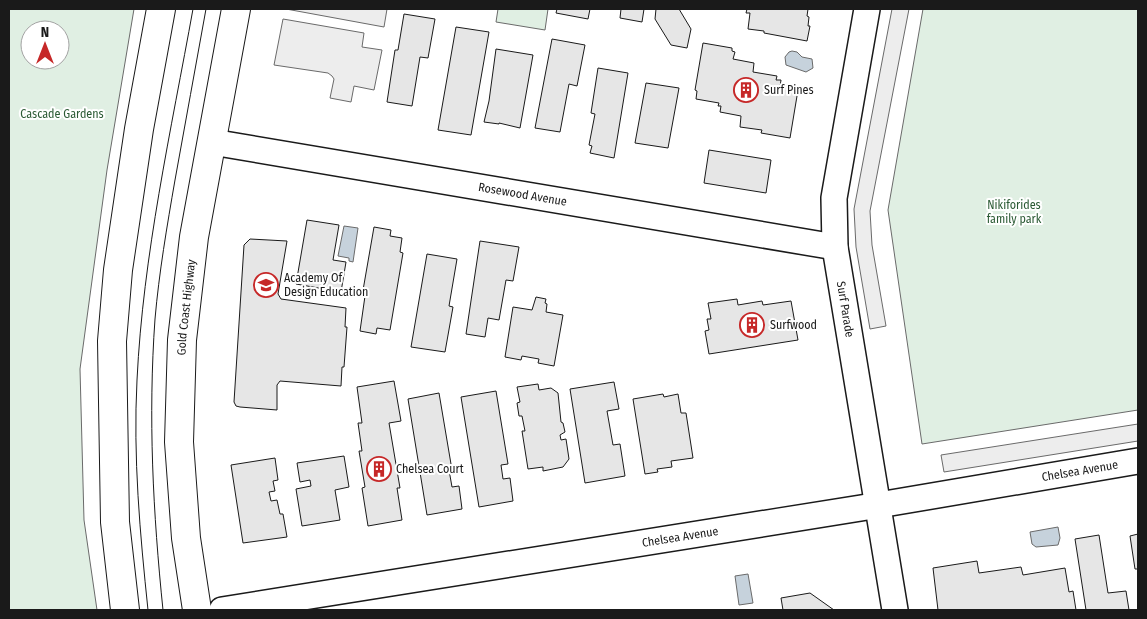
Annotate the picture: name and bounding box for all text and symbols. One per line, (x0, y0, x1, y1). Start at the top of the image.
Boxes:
north arrow (20, 20, 70, 70)
text: N (41, 24, 49, 41)
building icon: Surf Pines (733, 77, 759, 103)
place label: Surf Pines (764, 83, 814, 97)
park label: Cascade Gardens (20, 107, 104, 121)
street label: Rosewood Avenue (477, 180, 568, 209)
park label: Nikiforides family park (987, 198, 1042, 226)
street label: Gold Coast Highway (175, 258, 198, 356)
place label: Academy Of Design Education (284, 271, 368, 299)
school or university icon: Academy Of Design Education (253, 272, 279, 298)
street label: Surf Parade (834, 280, 857, 338)
building icon: Surfwood (739, 312, 765, 338)
place label: Surfwood (770, 318, 817, 332)
building icon: Chelsea Court (366, 456, 392, 482)
street label: Chelsea Avenue (1041, 458, 1119, 484)
place label: Chelsea Court (396, 462, 464, 476)
street label: Chelsea Avenue (641, 524, 719, 550)

